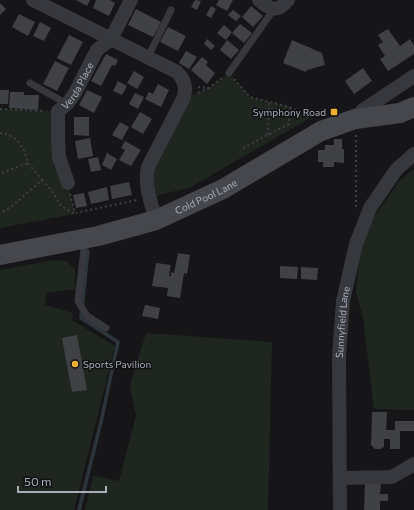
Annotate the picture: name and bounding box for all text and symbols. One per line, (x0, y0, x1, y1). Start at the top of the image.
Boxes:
street label: Verda Place (59, 60, 96, 112)
place label: Symphony Road (253, 106, 326, 118)
marker: Symphony Road (329, 107, 339, 117)
street label: Cold Pool Lane (173, 176, 239, 217)
street label: Sunnyfield Lane (333, 285, 352, 358)
place label: Sports Pavilion (83, 358, 151, 370)
marker: Sports Pavilion (70, 359, 80, 369)
scale bar (18, 468, 106, 494)
text: 50 m (24, 474, 52, 488)

